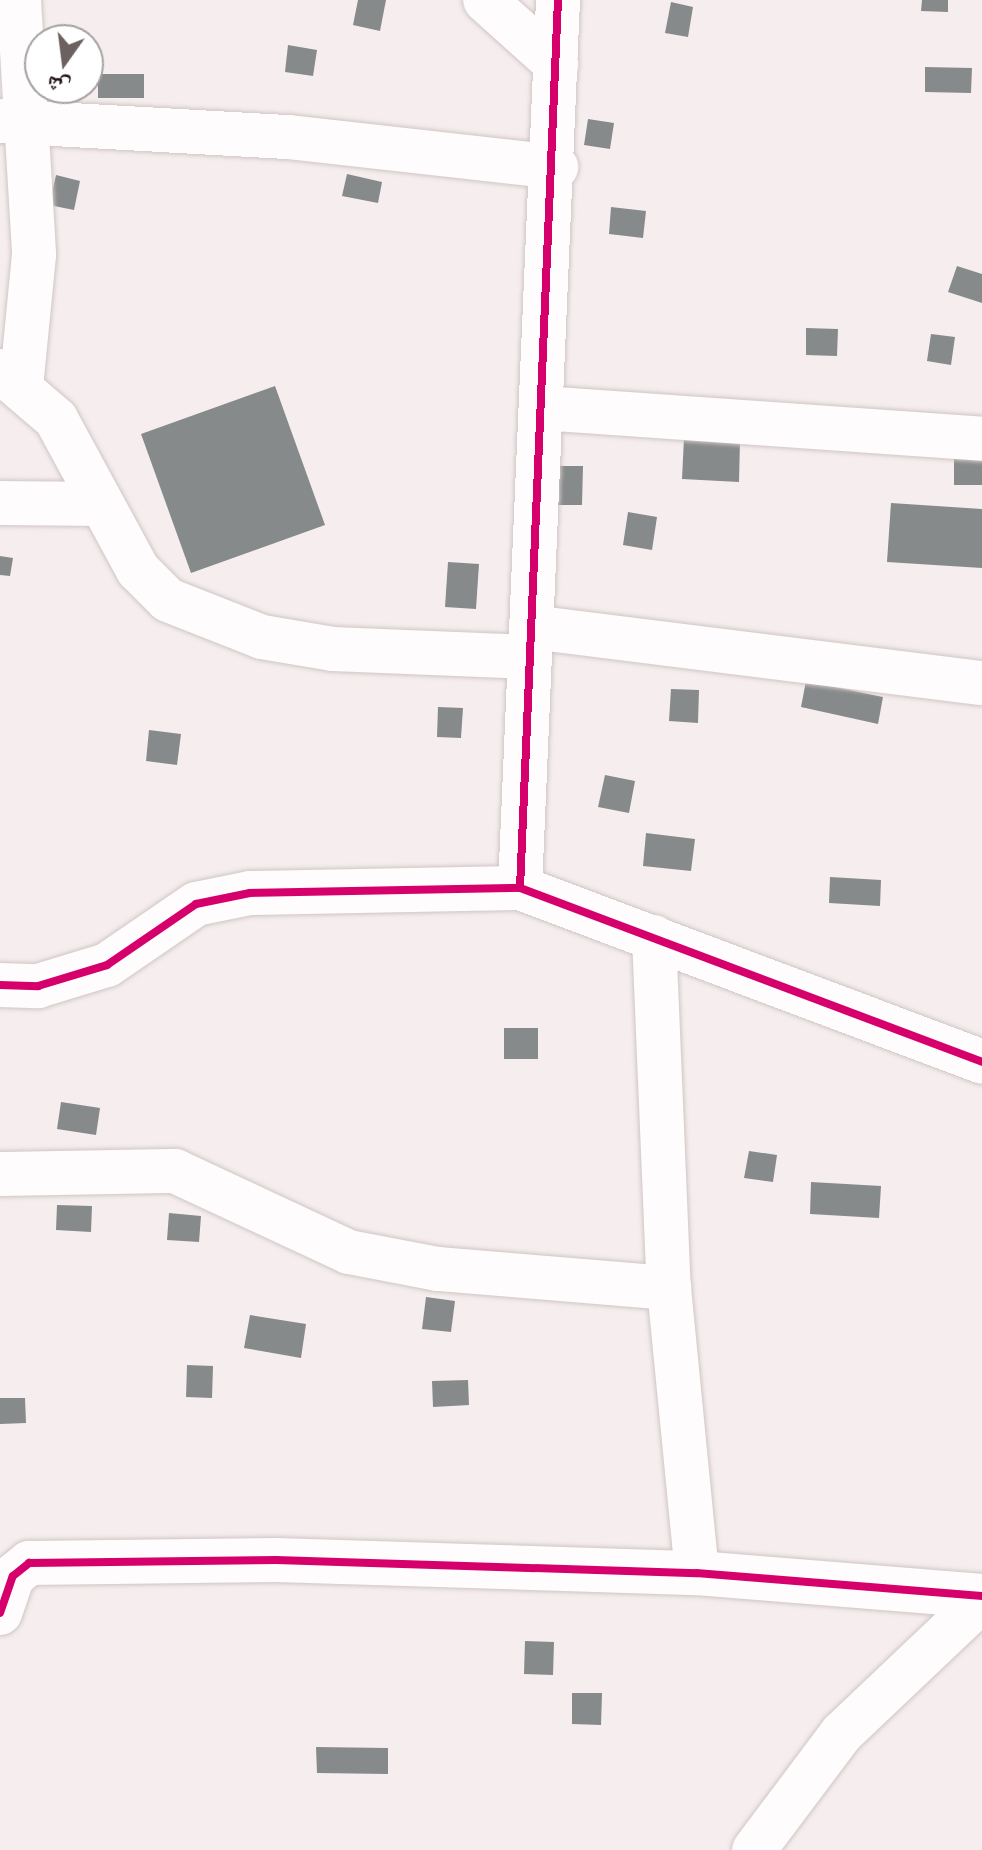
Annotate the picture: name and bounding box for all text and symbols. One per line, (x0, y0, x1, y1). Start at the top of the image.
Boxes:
north arrow (24, 24, 104, 104)
text: ش (44, 71, 73, 101)

